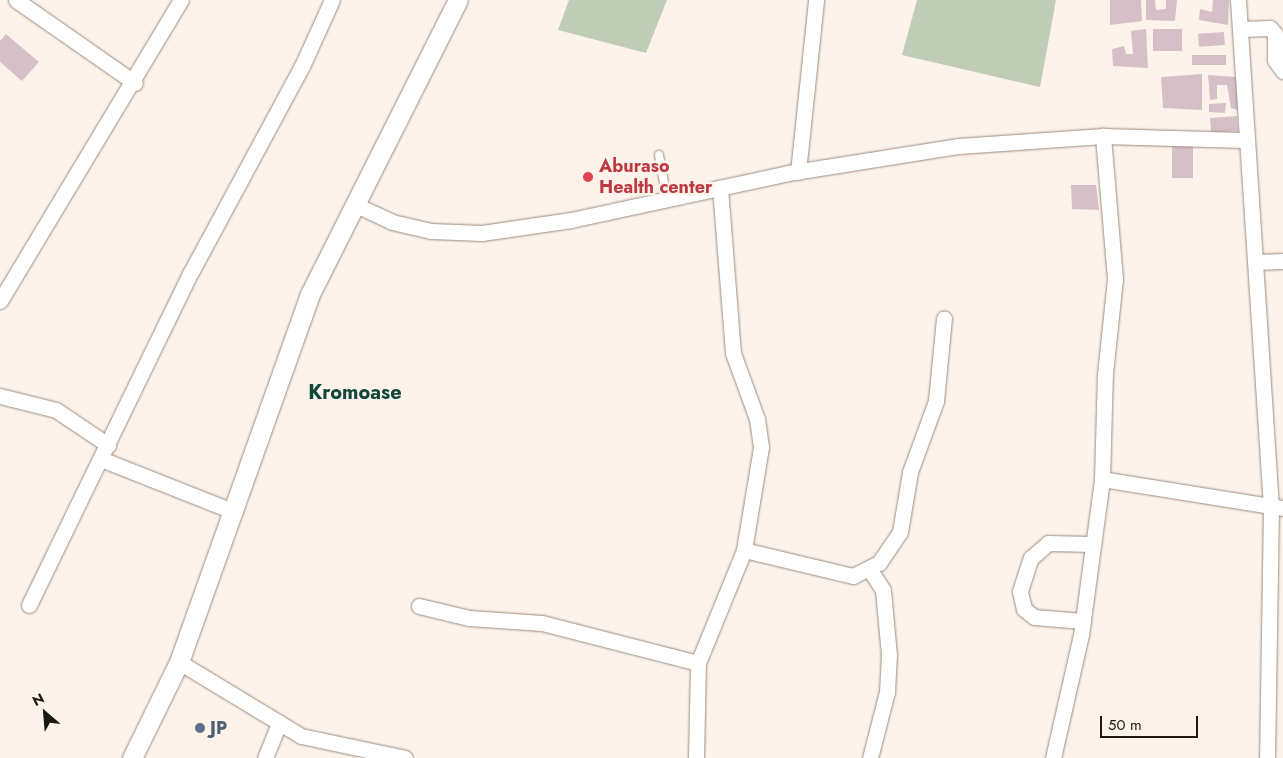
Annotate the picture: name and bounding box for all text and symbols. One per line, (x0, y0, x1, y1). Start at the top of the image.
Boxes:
place label: Aburaso Health center (599, 156, 712, 198)
marker: Aburaso Health center (581, 170, 595, 184)
district label: Kromoase (308, 380, 402, 404)
north arrow (20, 688, 70, 738)
text: N (29, 688, 48, 711)
scale bar (1103, 706, 1200, 738)
text: 50 m (1108, 714, 1142, 736)
place label: JP (210, 717, 227, 739)
marker: JP (194, 722, 206, 734)

